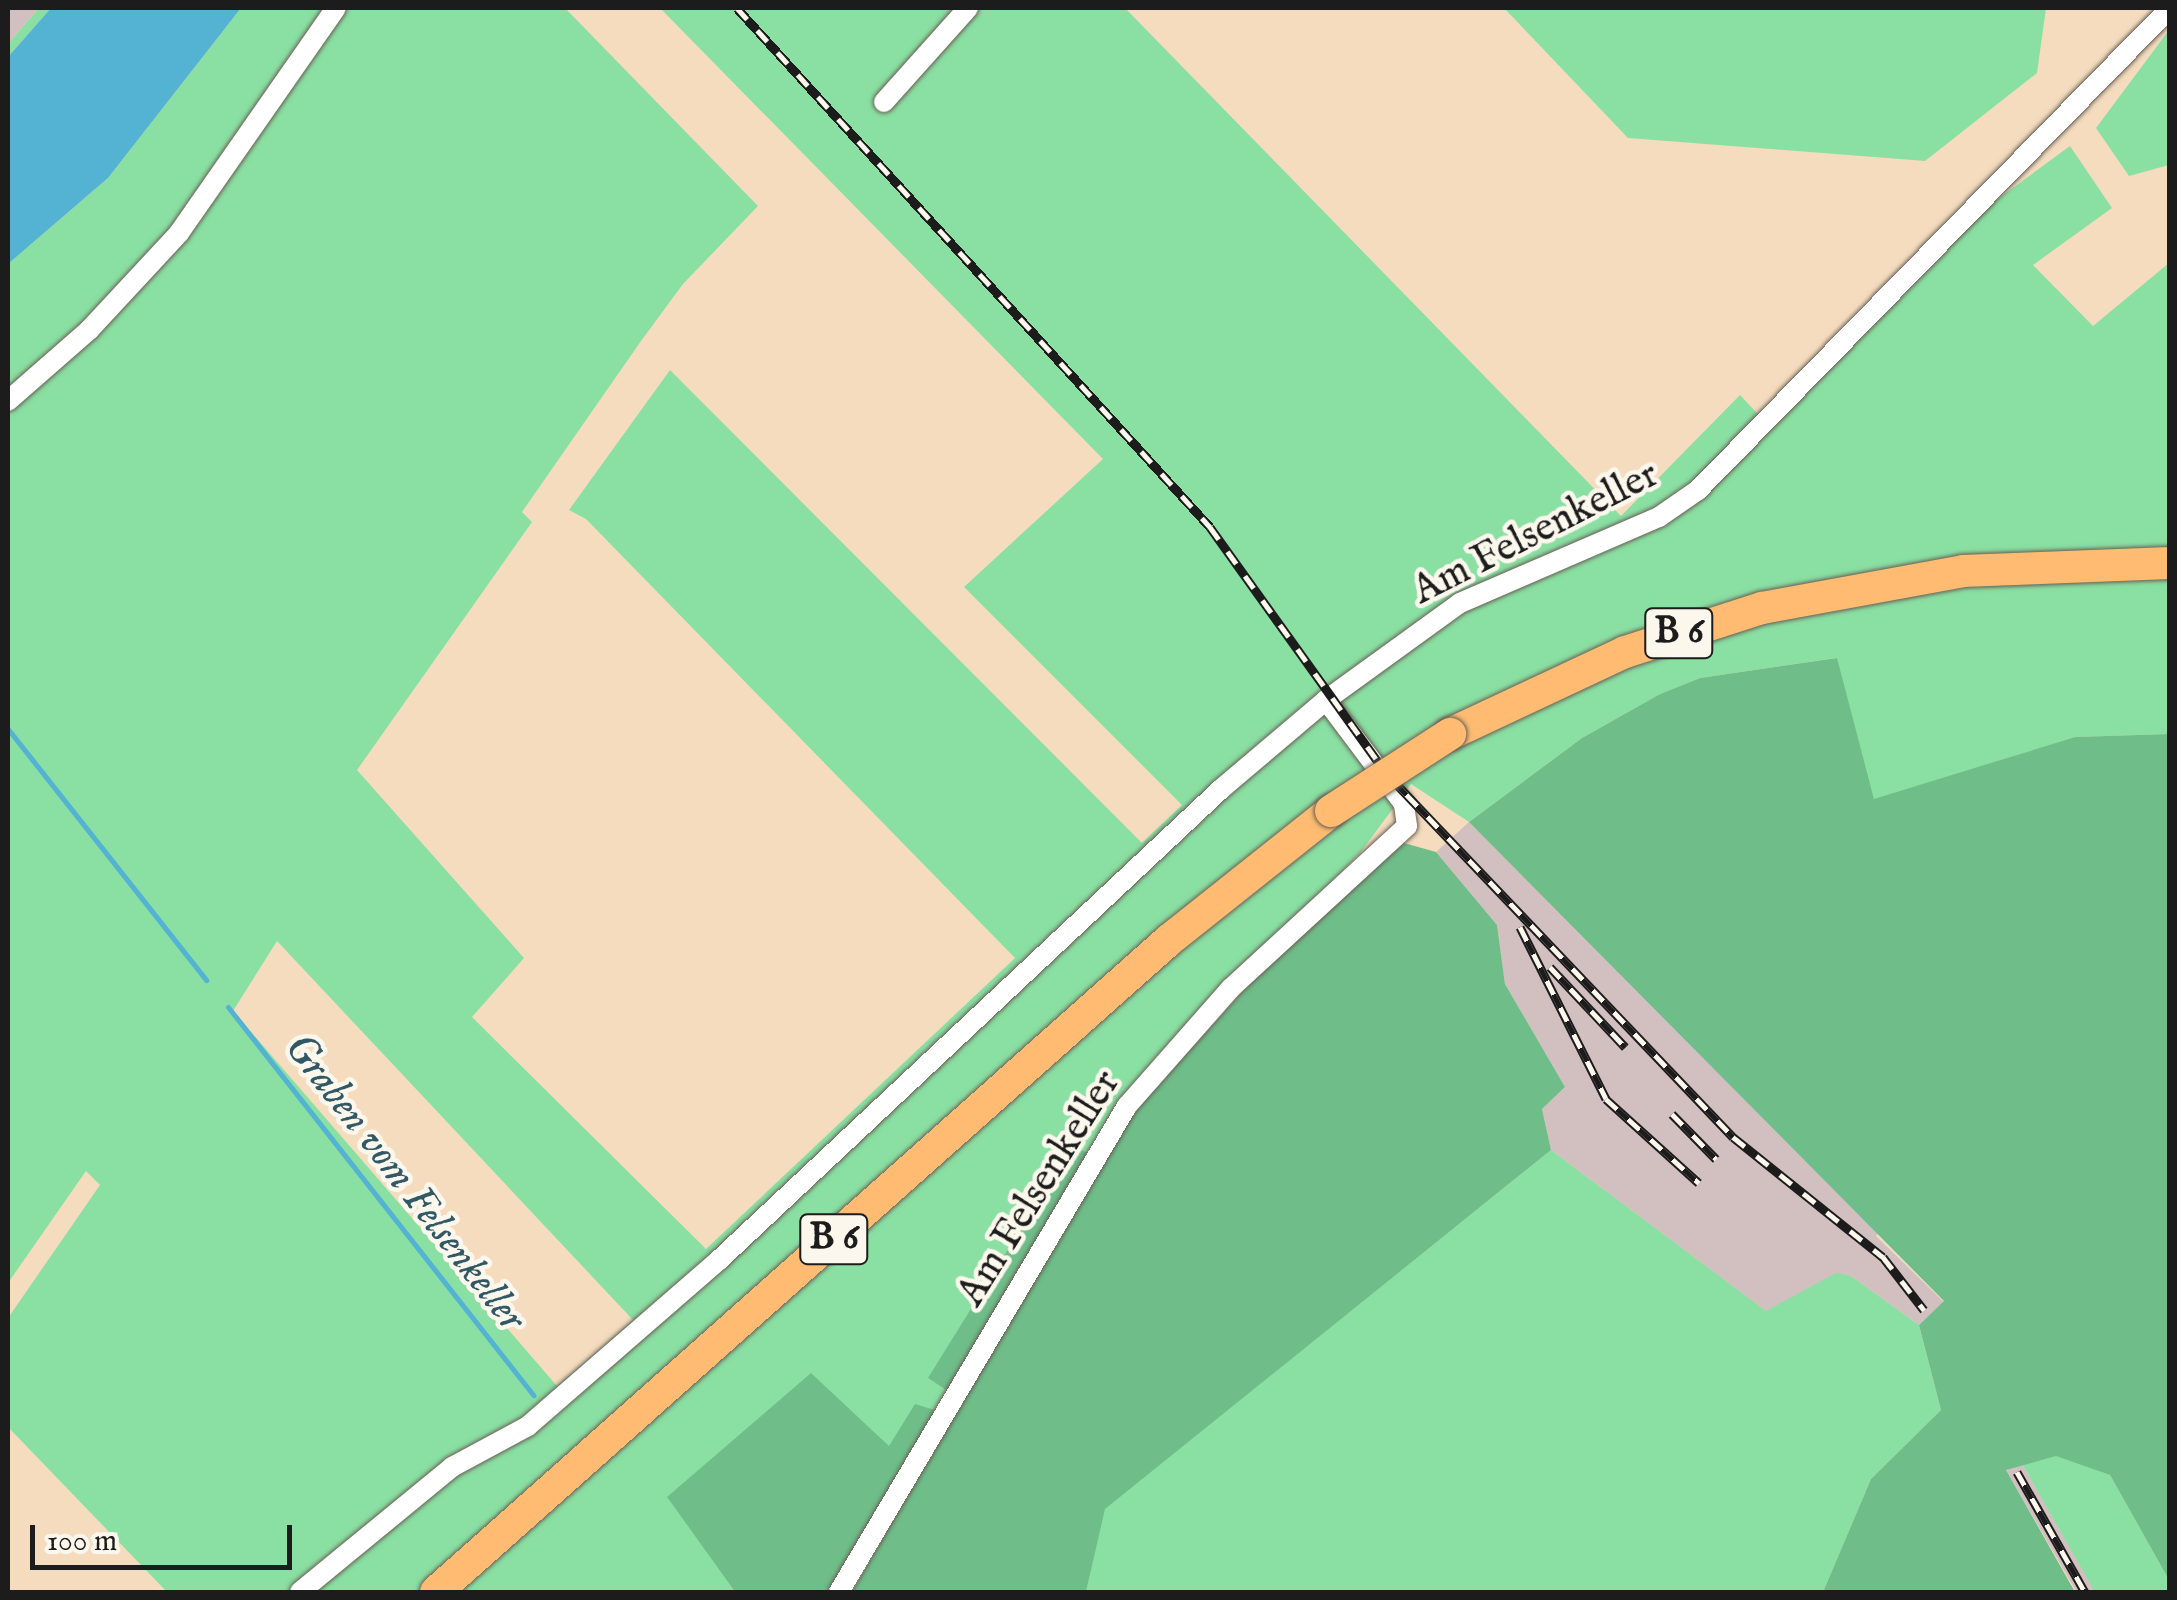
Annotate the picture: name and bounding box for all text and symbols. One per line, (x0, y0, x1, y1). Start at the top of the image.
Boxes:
street label: Am Felsenkeller (1405, 452, 1667, 616)
road number: B 6 (1644, 600, 1714, 666)
water label: Graben vom Felsenkeller (272, 1024, 536, 1342)
street label: Am Felsenkeller (948, 1062, 1132, 1316)
road number: B 6 (799, 1206, 869, 1272)
scale bar (35, 1505, 298, 1567)
text: 100 m (47, 1523, 117, 1561)

